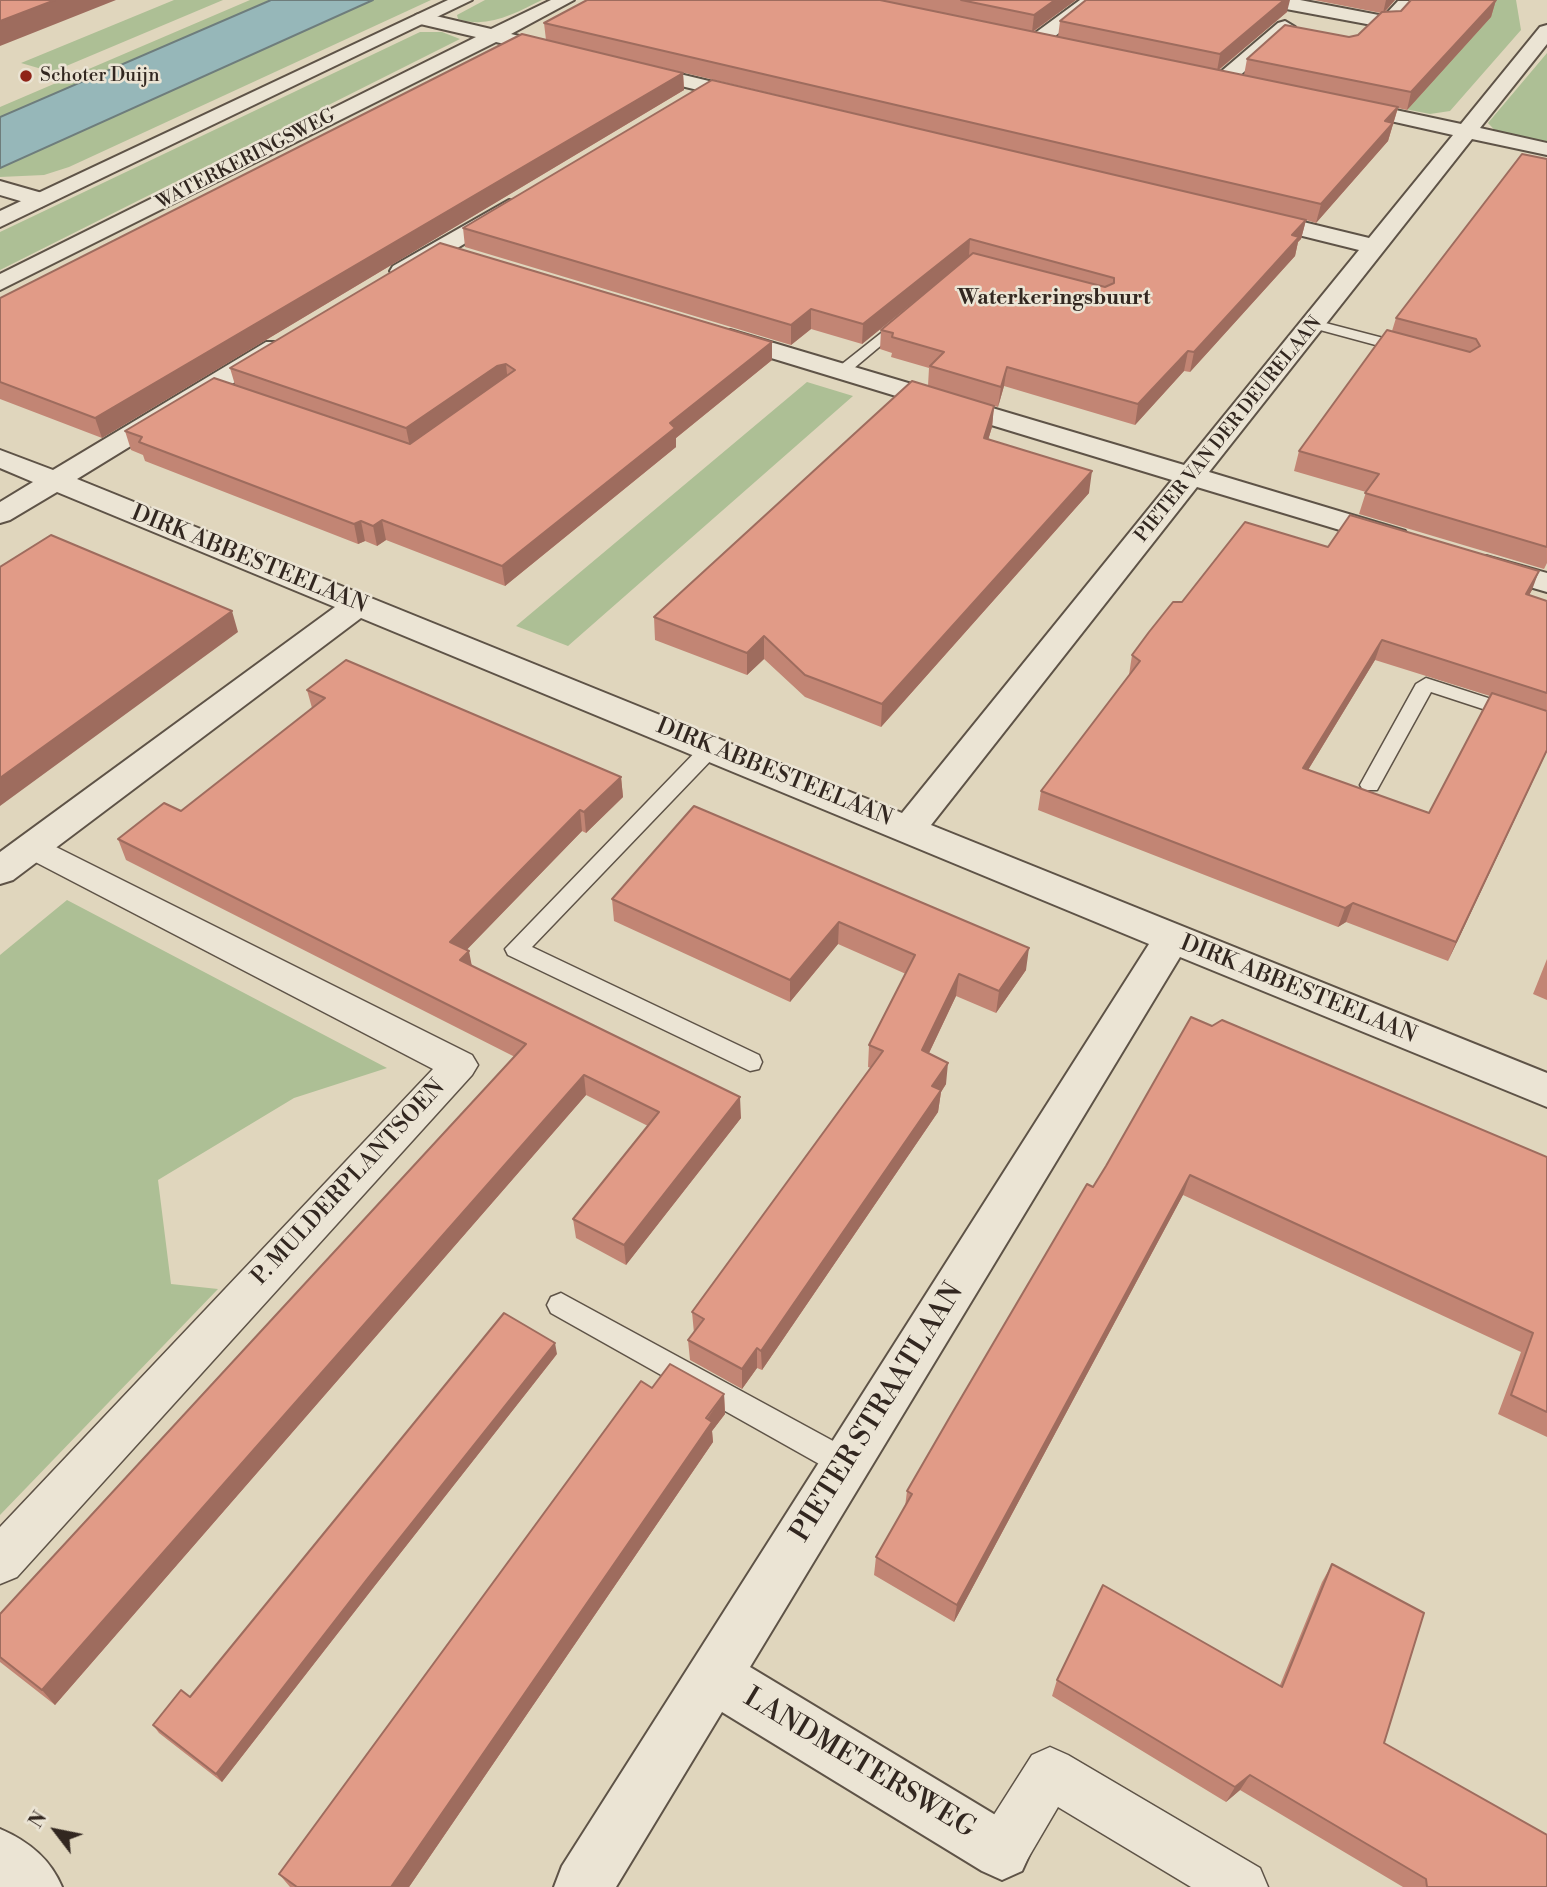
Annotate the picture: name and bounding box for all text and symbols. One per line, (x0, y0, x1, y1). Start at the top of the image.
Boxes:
place label: Schoter Duijn (40, 65, 160, 87)
marker: Schoter Duijn (18, 68, 34, 84)
street label: WATERKERINGSWEG (153, 105, 339, 215)
district label: Waterkeringsbuurt (958, 286, 1150, 312)
street label: PIETER VAN DER DEURELAAN (1131, 313, 1327, 547)
street label: DIRK ABBESTEELAAN (127, 500, 371, 620)
street label: DIRK ABBESTEELAAN (652, 713, 896, 833)
street label: DIRK ABBESTEELAAN (1176, 930, 1420, 1050)
street label: P. MULDERPLANTSOEN (247, 1075, 451, 1291)
street label: PIETER STRAATLAAN (785, 1277, 971, 1549)
street label: LANDMETERSWEG (737, 1682, 981, 1846)
north arrow (21, 1796, 91, 1866)
text: N (24, 1807, 52, 1833)

